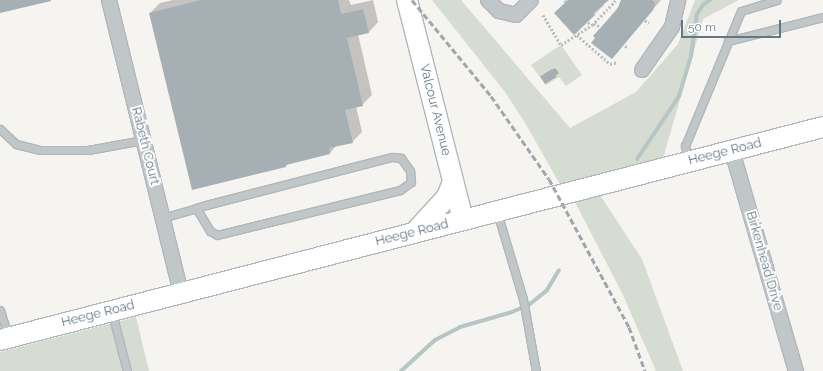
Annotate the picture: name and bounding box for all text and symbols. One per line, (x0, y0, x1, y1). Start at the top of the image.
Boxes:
scale bar (683, 12, 783, 38)
text: 50 m (688, 20, 716, 34)
street label: Valcour Avenue (416, 62, 454, 158)
street label: Rabeth Court (128, 105, 162, 187)
street label: Heege Road (687, 135, 763, 169)
street label: Birkenhead Drive (742, 210, 786, 312)
street label: Heege Road (374, 216, 450, 250)
street label: Heege Road (60, 297, 136, 331)

